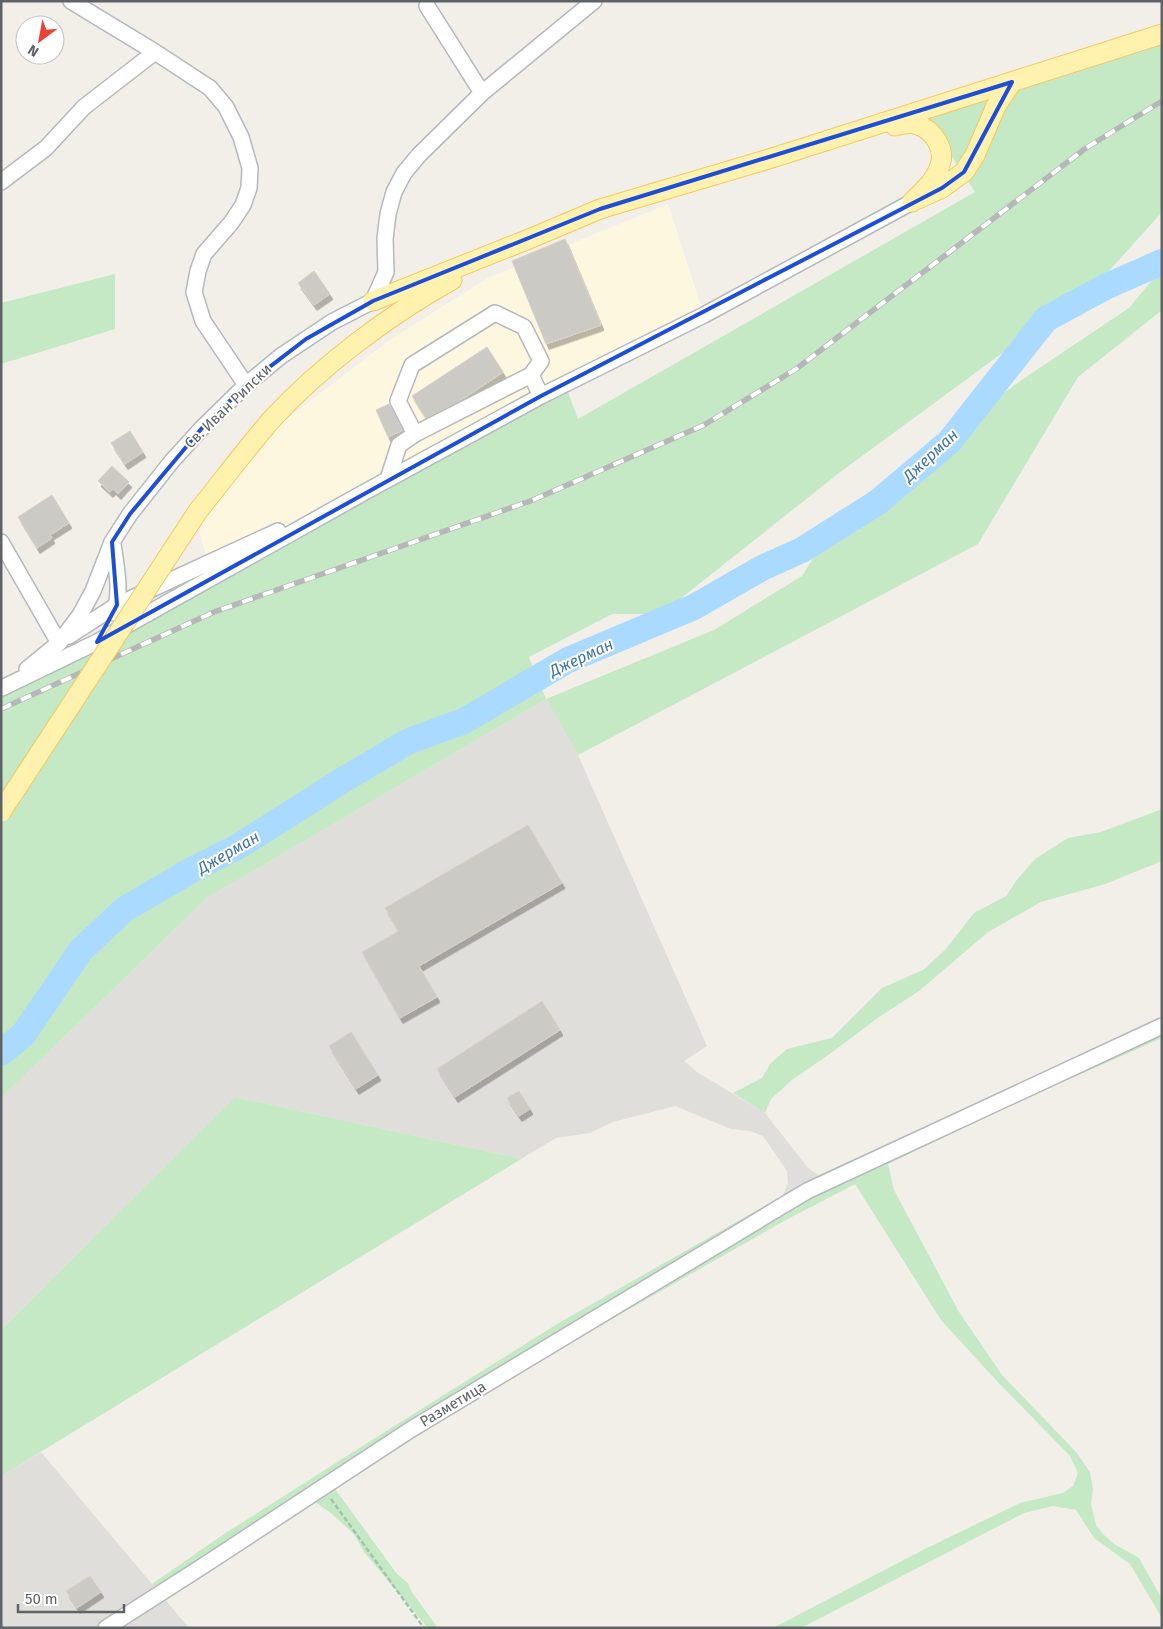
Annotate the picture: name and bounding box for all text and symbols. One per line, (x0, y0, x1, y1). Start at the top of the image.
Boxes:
north arrow (15, 15, 65, 65)
text: N (25, 41, 42, 60)
street label: Св. Иван Рилски (181, 360, 275, 452)
water label: Джерман (897, 425, 962, 487)
water label: Джерман (544, 634, 616, 681)
water label: Джерман (192, 827, 263, 879)
street label: Разметица (417, 1377, 489, 1431)
scale bar (18, 1582, 124, 1614)
text: 50 m (25, 1590, 58, 1608)

